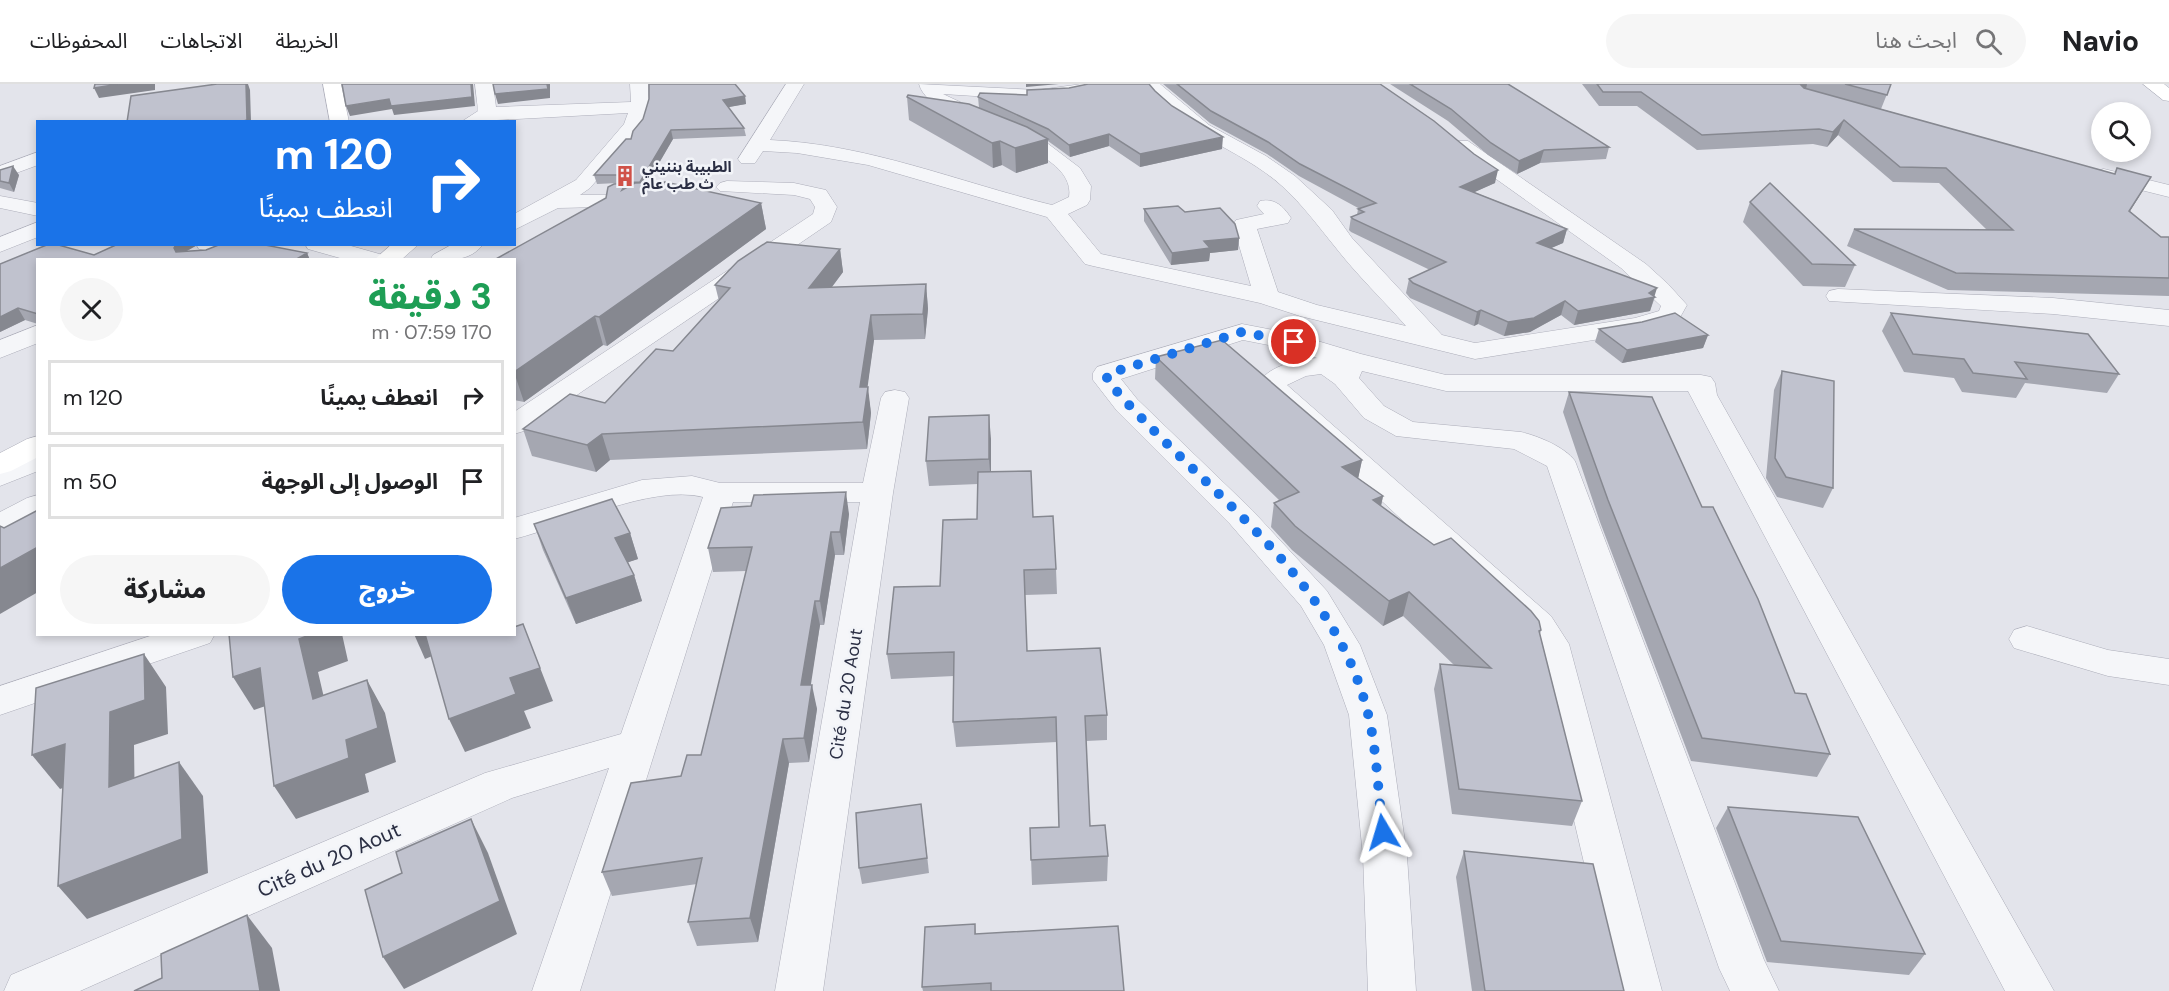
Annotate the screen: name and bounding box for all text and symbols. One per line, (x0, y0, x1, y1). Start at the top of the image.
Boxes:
search box (1606, 14, 2026, 68)
text: Navio (2062, 23, 2139, 60)
icon: search (1972, 25, 2005, 58)
text: ابحث هنا (1875, 26, 1957, 55)
text: المحفوظات (30, 27, 127, 55)
text: الاتجاهات (160, 27, 242, 55)
text: الخريطة (275, 27, 338, 55)
map controls (2091, 102, 2151, 162)
button: search (2091, 102, 2151, 162)
text: 120 m (275, 127, 393, 182)
icon: right (414, 144, 492, 222)
place label: الطبيبة بننيني ث طب عام (642, 157, 732, 195)
building icon: الطبيبة بننيني ث طب عام (613, 164, 637, 188)
text: انعطف يمينًا (258, 190, 393, 225)
text: 3 دقيقة (368, 273, 492, 320)
button: close (60, 278, 123, 341)
pin (1268, 316, 1319, 367)
text: 170 m · 07:59 (372, 319, 492, 345)
icon: arrive (1277, 325, 1310, 358)
icon: right (456, 381, 489, 414)
text: 120 m (63, 383, 123, 412)
text: انعطف يمينًا (320, 383, 438, 412)
icon: arrive (456, 465, 489, 498)
text: 50 m (63, 467, 117, 496)
text: الوصول إلى الوجهة (262, 467, 438, 496)
button: مشاركة (60, 555, 270, 624)
button: خروج (282, 555, 492, 624)
street label: Cité du 20 Aout (824, 627, 868, 761)
position arrow (1351, 800, 1415, 864)
street label: Cité du 20 Aout (253, 816, 405, 904)

